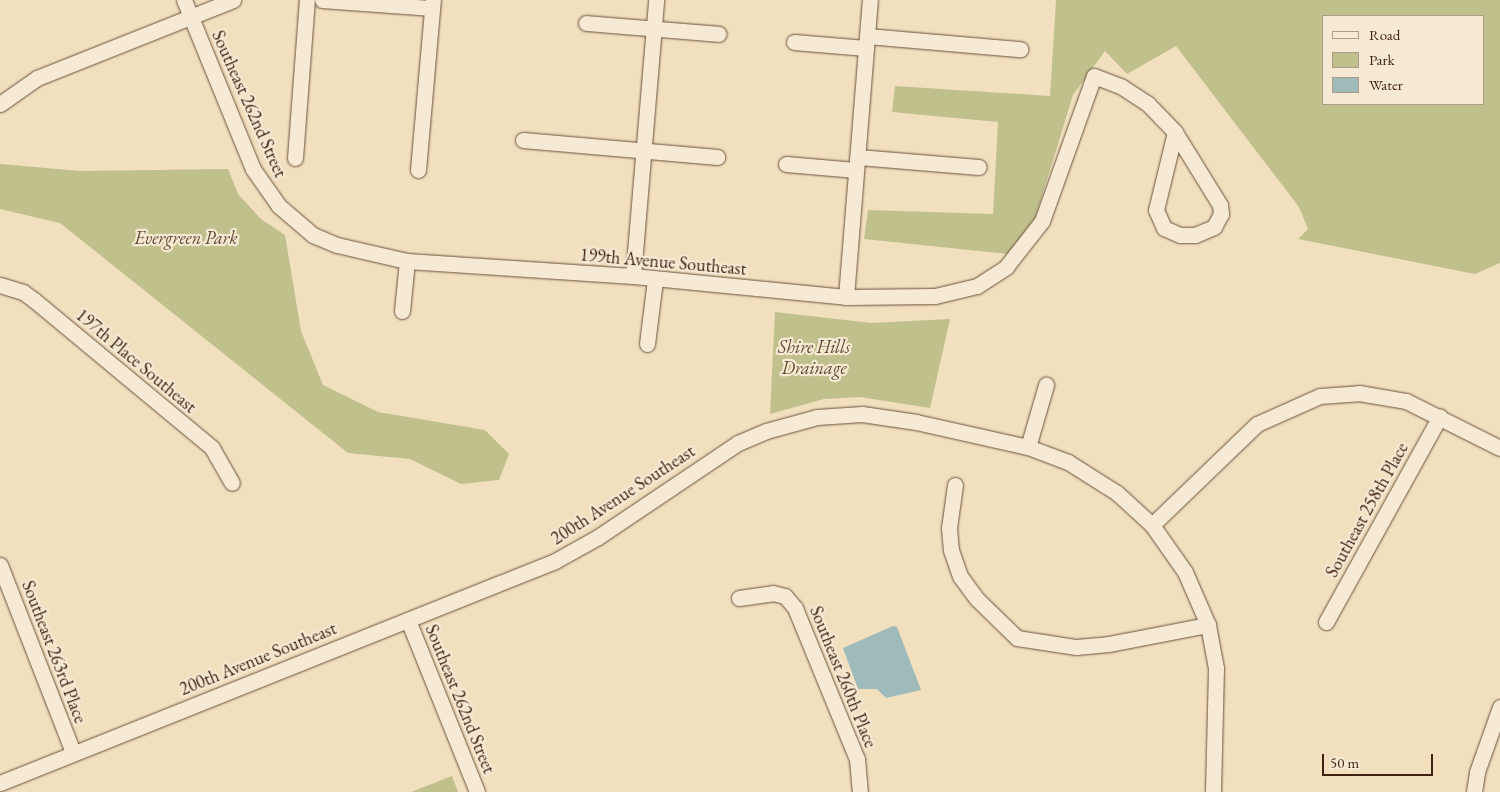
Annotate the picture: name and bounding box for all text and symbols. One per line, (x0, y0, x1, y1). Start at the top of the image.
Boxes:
legend (1322, 15, 1485, 105)
text: Road (1369, 25, 1400, 44)
street label: Southeast 262nd Street (207, 27, 291, 181)
text: Park (1369, 50, 1395, 69)
text: Water (1369, 75, 1403, 94)
park label: Evergreen Park (134, 227, 238, 249)
street label: 199th Avenue Southeast (579, 244, 747, 280)
street label: 197th Place Southeast (71, 304, 201, 418)
park label: Shire Hills Drainage (778, 337, 850, 379)
street label: Southeast 258th Place (1321, 439, 1413, 581)
street label: 200th Avenue Southeast (547, 440, 699, 550)
street label: Southeast 263rd Place (17, 578, 91, 726)
street label: Southeast 260th Place (805, 603, 881, 751)
street label: 200th Avenue Southeast (177, 618, 339, 700)
street label: Southeast 262nd Street (420, 621, 500, 777)
scale bar (1325, 744, 1436, 776)
text: 50 m (1330, 753, 1359, 772)

